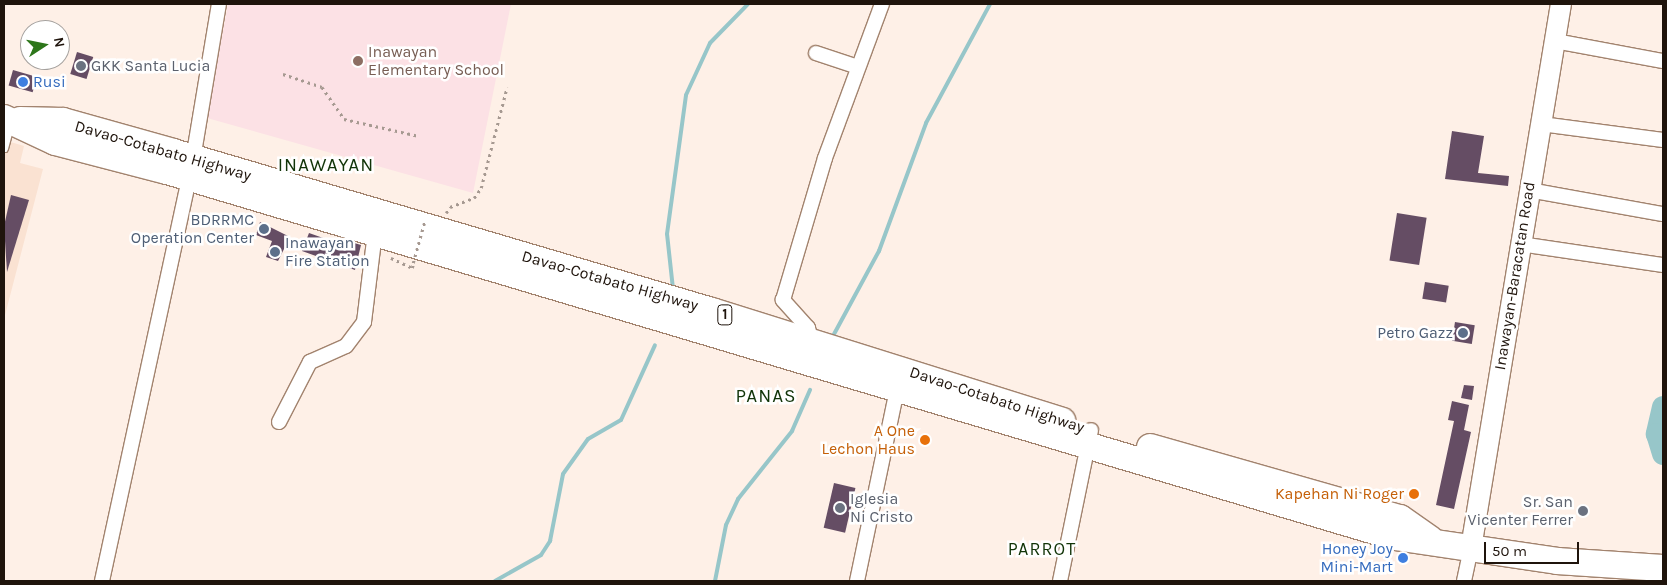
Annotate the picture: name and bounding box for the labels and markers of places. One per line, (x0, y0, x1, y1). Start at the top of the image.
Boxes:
place label: Inawayan Elementary School (368, 42, 504, 80)
marker: Inawayan Elementary School (352, 55, 364, 67)
place label: GKK Santa Lucia (91, 56, 210, 76)
marker: GKK Santa Lucia (75, 60, 87, 72)
place label: Rusi (33, 72, 66, 92)
marker: Rusi (17, 76, 29, 88)
place label: BDRRMC Operation Center (131, 210, 254, 248)
marker: BDRRMC Operation Center (258, 223, 270, 235)
place label: Inawayan Fire Station (285, 233, 370, 271)
marker: Inawayan Fire Station (269, 246, 281, 258)
place label: Petro Gazz (1377, 323, 1453, 343)
marker: Petro Gazz (1457, 327, 1469, 339)
place label: A One Lechon Haus (822, 421, 915, 459)
marker: A One Lechon Haus (919, 434, 931, 446)
place label: Kapehan Ni Roger (1275, 484, 1404, 504)
marker: Kapehan Ni Roger (1408, 488, 1420, 500)
place label: Iglesia Ni Cristo (850, 489, 913, 527)
place label: Sr. San Vicenter Ferrer (1468, 492, 1573, 530)
marker: Iglesia Ni Cristo (834, 502, 846, 514)
marker: Sr. San Vicenter Ferrer (1577, 505, 1589, 517)
place label: Honey Joy Mini-Mart (1321, 539, 1393, 577)
marker: Honey Joy Mini-Mart (1397, 552, 1409, 564)

